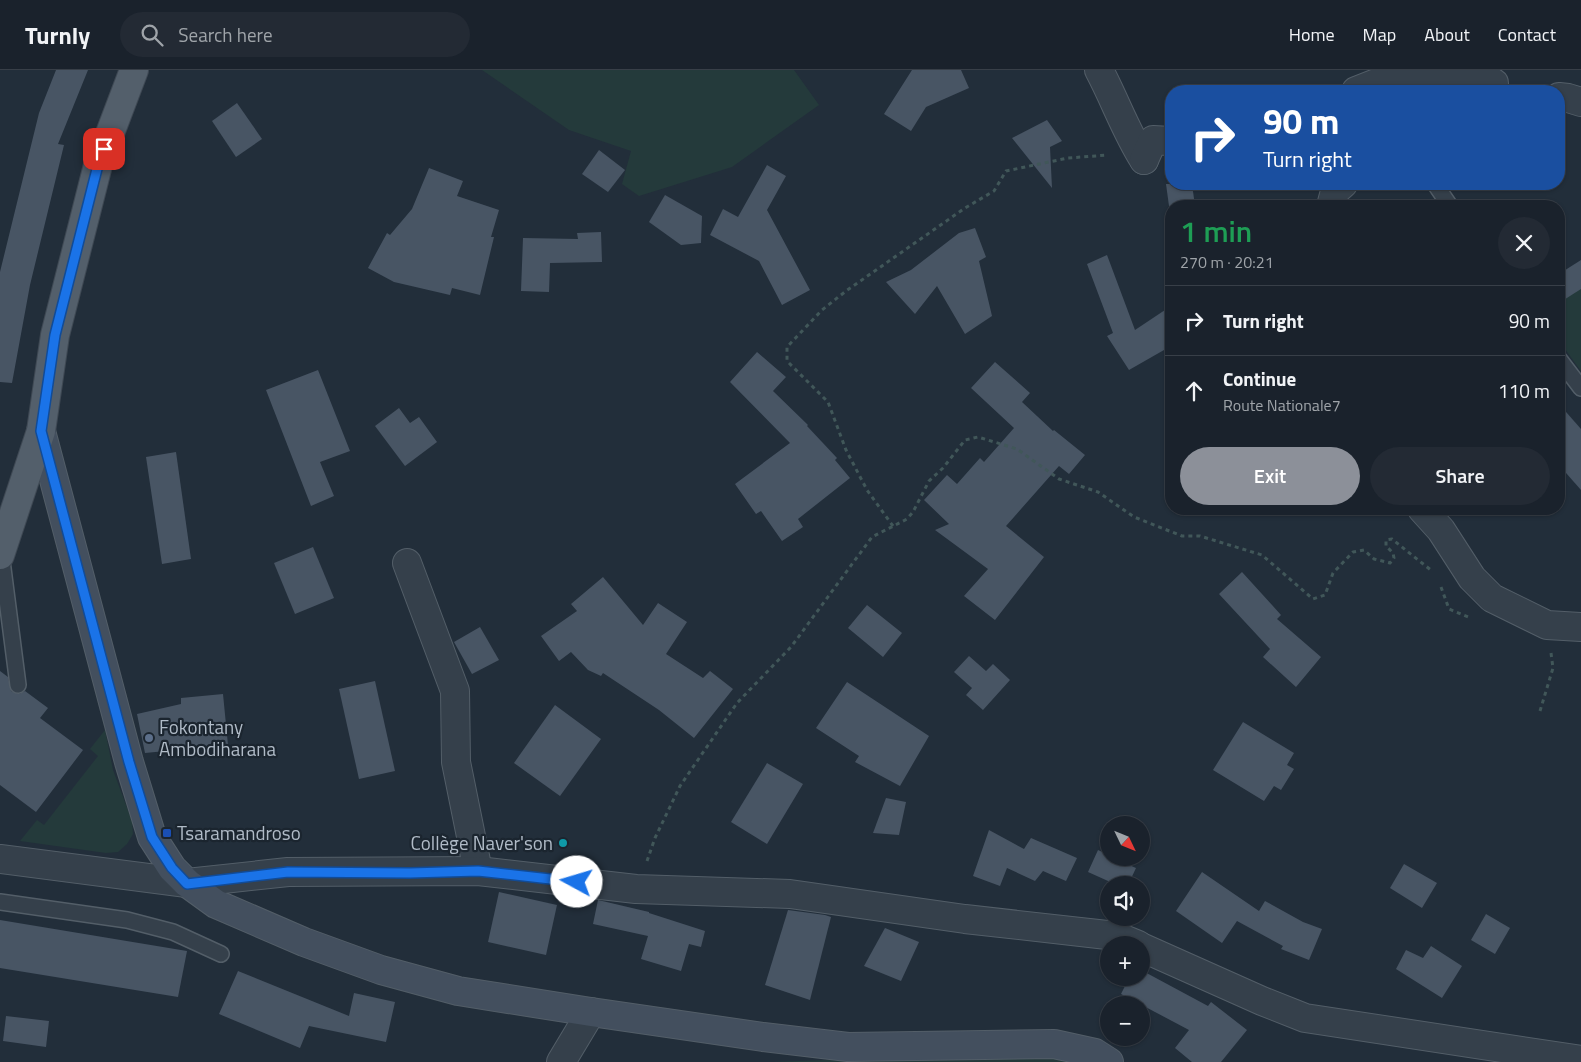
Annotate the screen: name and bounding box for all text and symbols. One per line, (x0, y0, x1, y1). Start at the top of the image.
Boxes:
search box (120, 12, 470, 57)
text: Turnly (25, 17, 90, 53)
text: Search here (178, 20, 273, 49)
icon: search (138, 21, 166, 49)
text: Home (1289, 21, 1335, 48)
text: Map (1363, 21, 1396, 48)
text: About (1424, 21, 1470, 48)
text: Contact (1498, 21, 1556, 48)
text: 90 m (1263, 94, 1339, 148)
icon: right (1180, 105, 1245, 170)
pin (83, 128, 125, 170)
icon: arrive (90, 135, 118, 163)
text: Turn right (1263, 142, 1352, 176)
text: 1 min (1180, 208, 1252, 254)
button: close (1498, 217, 1550, 269)
text: 270 m · 20:21 (1180, 250, 1274, 274)
text: Turn right (1223, 306, 1304, 335)
text: 90 m (1509, 306, 1550, 335)
icon: right (1180, 307, 1208, 335)
text: Continue (1223, 364, 1296, 393)
text: 110 m (1498, 376, 1550, 405)
icon: ahead (1180, 377, 1208, 405)
text: Route Nationale7 (1223, 393, 1341, 417)
button: Exit (1180, 447, 1360, 505)
button: Share (1370, 447, 1550, 505)
place label: Fokontany Ambodiharana (159, 712, 276, 763)
marker: Fokontany Ambodiharana (143, 732, 155, 744)
north arrow (1100, 816, 1150, 866)
map controls (1100, 816, 1150, 1046)
place label: Tsaramandroso (177, 818, 301, 847)
marker: Tsaramandroso (161, 827, 173, 839)
place label: Collège Naver'son (411, 828, 553, 857)
marker: Collège Naver'son (557, 837, 569, 849)
position arrow (550, 855, 602, 907)
button: sound (1100, 876, 1150, 926)
button: + (1100, 936, 1150, 986)
button: − (1100, 996, 1150, 1046)

